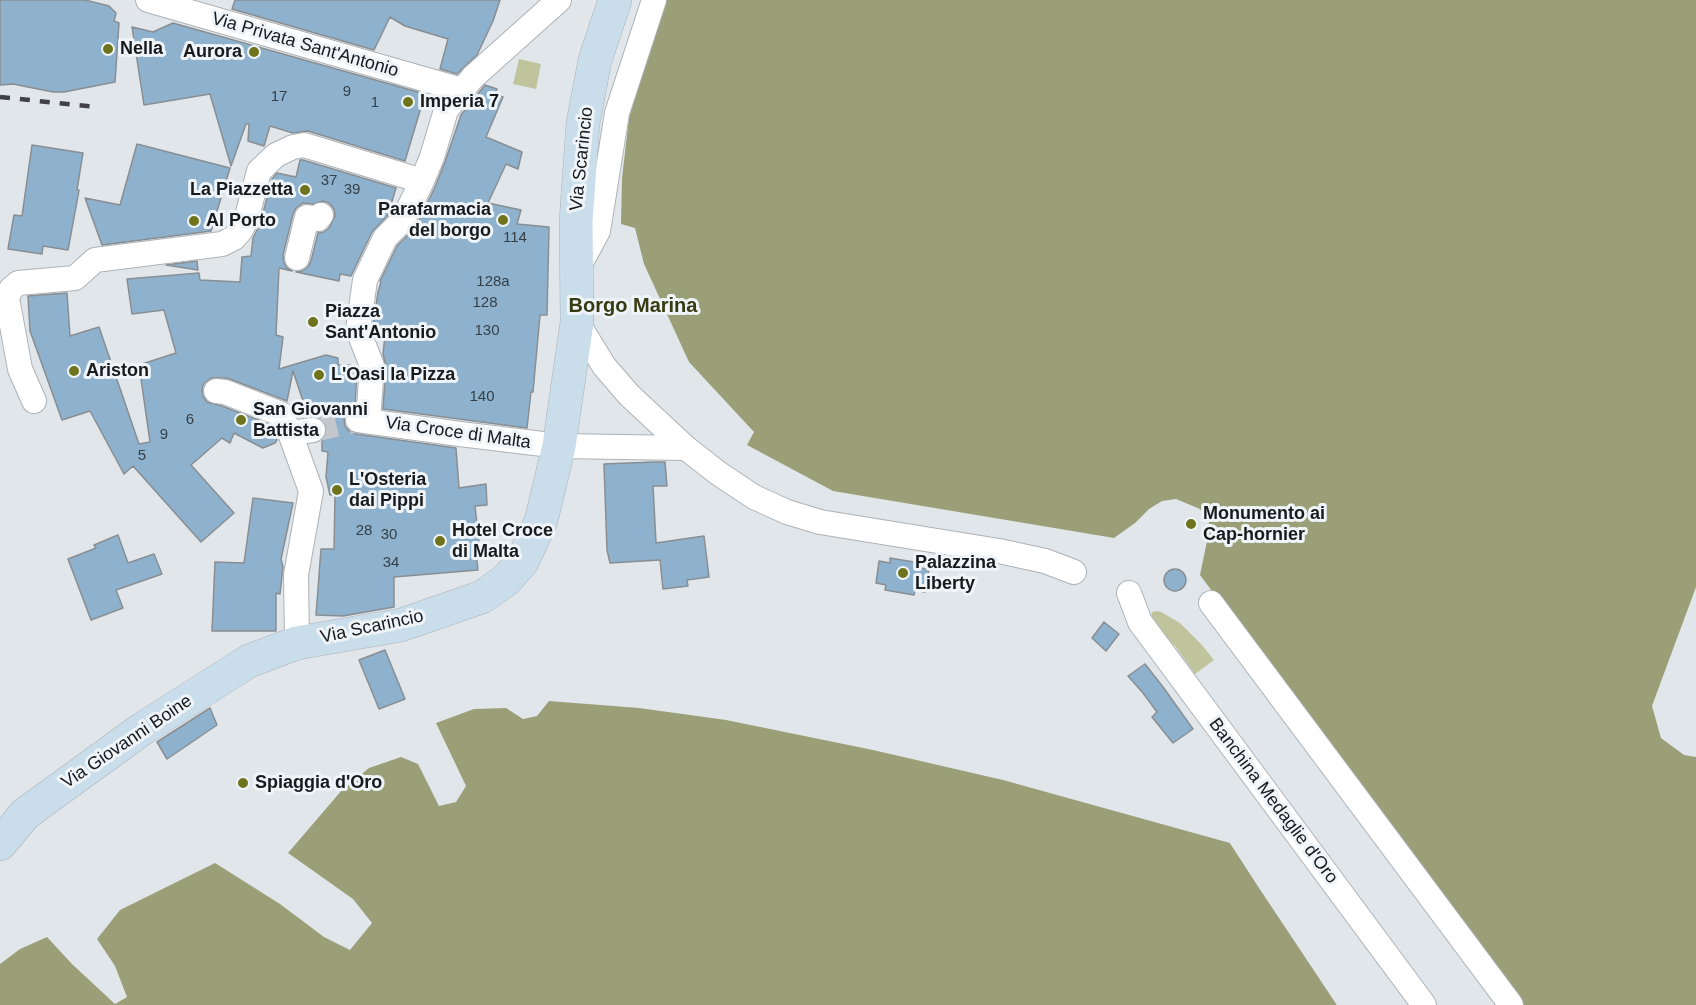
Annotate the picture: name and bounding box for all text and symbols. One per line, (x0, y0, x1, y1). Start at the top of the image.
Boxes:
street label: Via Privata Sant'Antonio (209, 8, 401, 82)
place label: Nella (120, 38, 163, 60)
place label: Aurora (183, 41, 242, 63)
marker: Nella (101, 42, 115, 56)
marker: Aurora (247, 45, 261, 59)
house number: 9 (343, 83, 351, 101)
house number: 17 (271, 88, 287, 106)
place label: Imperia 7 (420, 91, 499, 113)
house number: 1 (371, 94, 379, 112)
marker: Imperia 7 (401, 95, 415, 109)
street label: Via Scarincio (566, 106, 598, 212)
house number: 37 (321, 172, 337, 190)
place label: La Piazzetta (190, 179, 293, 201)
house number: 39 (344, 181, 360, 199)
marker: La Piazzetta (298, 183, 312, 197)
place label: Parafarmacia del borgo (378, 199, 491, 242)
place label: Al Porto (206, 210, 276, 232)
marker: Parafarmacia del borgo (496, 213, 510, 227)
marker: Al Porto (187, 214, 201, 228)
house number: 114 (503, 229, 527, 247)
house number: 128a (476, 273, 510, 291)
house number: 128 (472, 294, 498, 312)
district label: Borgo Marina (569, 294, 697, 318)
place label: Piazza Sant'Antonio (325, 301, 436, 344)
marker: Piazza Sant'Antonio (306, 315, 320, 329)
house number: 130 (474, 322, 500, 340)
place label: Ariston (86, 360, 149, 382)
marker: Ariston (67, 364, 81, 378)
place label: L'Oasi la Pizza (331, 364, 455, 386)
marker: L'Oasi la Pizza (312, 368, 326, 382)
house number: 140 (469, 388, 495, 406)
place label: San Giovanni Battista (253, 399, 368, 442)
house number: 6 (186, 411, 194, 429)
street label: Via Croce di Malta (384, 412, 532, 454)
marker: San Giovanni Battista (234, 413, 248, 427)
house number: 9 (160, 426, 168, 444)
house number: 5 (138, 447, 146, 465)
place label: L'Osteria dai Pippi (349, 469, 426, 512)
marker: L'Osteria dai Pippi (330, 483, 344, 497)
place label: Monumento ai Cap-hornier (1203, 503, 1325, 546)
marker: Monumento ai Cap-hornier (1184, 517, 1198, 531)
place label: Hotel Croce di Malta (452, 520, 553, 562)
house number: 28 (356, 522, 372, 540)
house number: 30 (381, 526, 397, 544)
marker: Hotel Croce di Malta (433, 534, 447, 548)
place label: Palazzina Liberty (915, 552, 996, 594)
house number: 34 (383, 554, 399, 572)
marker: Palazzina Liberty (896, 566, 910, 580)
street label: Via Scarincio (319, 606, 425, 648)
street label: Via Giovanni Boine (58, 690, 196, 794)
street label: Banchina Medaglie d'Oro (1204, 714, 1342, 888)
place label: Spiaggia d'Oro (255, 772, 382, 794)
marker: Spiaggia d'Oro (236, 776, 250, 790)

